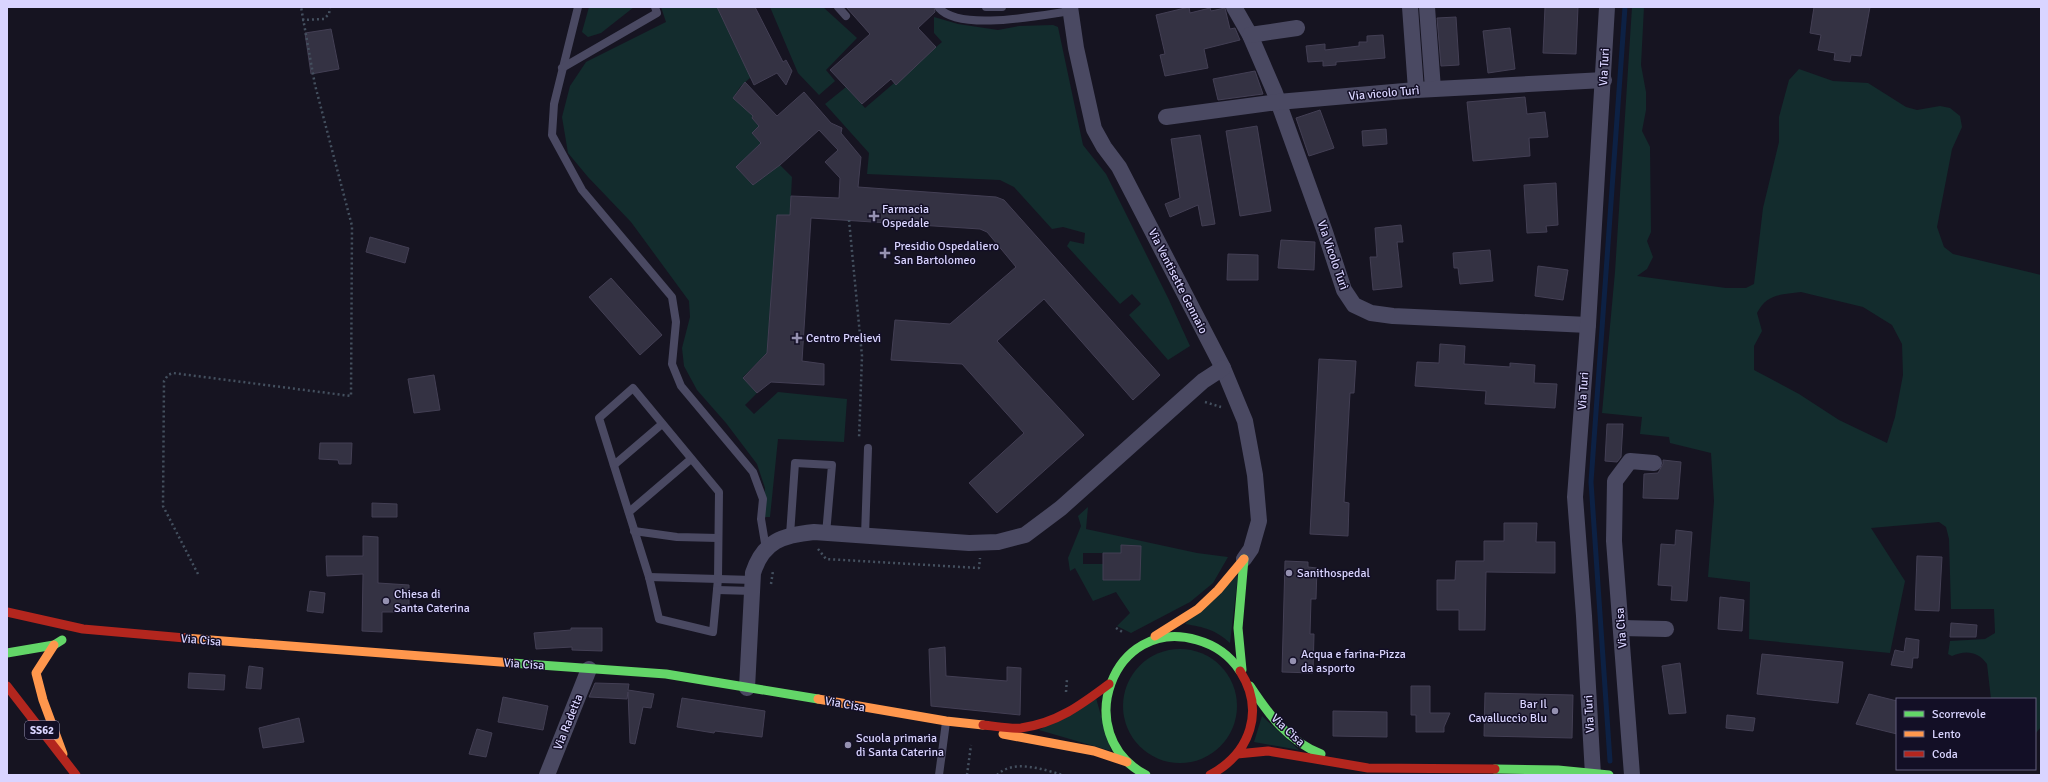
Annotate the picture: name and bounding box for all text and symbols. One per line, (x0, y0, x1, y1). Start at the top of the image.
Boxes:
street label: Via Turi (1596, 48, 1613, 87)
street label: Via vicolo Turì (1348, 83, 1420, 104)
place label: Farmacia Ospedale (882, 202, 929, 231)
marker: Farmacia Ospedale (869, 211, 879, 221)
street label: Via Vicolo Turì (1314, 218, 1351, 292)
street label: Via Ventisette Gennaio (1145, 226, 1211, 336)
place label: Presidio Ospedaliero San Bartolomeo (894, 239, 999, 268)
marker: Presidio Ospedaliero San Bartolomeo (879, 247, 891, 259)
place label: Centro Prelievi (806, 331, 881, 346)
marker: Centro Prelievi (791, 332, 803, 344)
street label: Via Turi (1575, 371, 1592, 411)
place label: Sanithospedal (1297, 566, 1371, 581)
marker: Sanithospedal (1284, 568, 1294, 578)
place label: Chiesa di Santa Caterina (394, 587, 470, 616)
marker: Chiesa di Santa Caterina (381, 596, 391, 606)
street label: Via Cisa (1613, 607, 1630, 649)
street label: Via Cisa (180, 631, 222, 650)
place label: Acqua e farina-Pizza da asporto (1301, 647, 1406, 676)
street label: Via Cisa (503, 656, 545, 673)
marker: Acqua e farina-Pizza da asporto (1288, 656, 1298, 666)
street label: Via Radetta (550, 692, 586, 752)
street label: Via Cisa (824, 694, 866, 715)
street label: Via Turi (1581, 694, 1598, 733)
place label: Bar Il Cavalluccio Blu (1468, 697, 1547, 726)
legend (1896, 698, 2036, 770)
marker: Bar Il Cavalluccio Blu (1550, 706, 1560, 716)
text: Scorrevole (1932, 707, 1986, 722)
street label: Via Cisa (1268, 711, 1308, 750)
road number: SS62 (25, 721, 59, 739)
text: Lento (1932, 727, 1961, 742)
place label: Scuola primaria di Santa Caterina (856, 731, 944, 760)
marker: Scuola primaria di Santa Caterina (843, 740, 853, 750)
text: Coda (1932, 747, 1958, 762)

